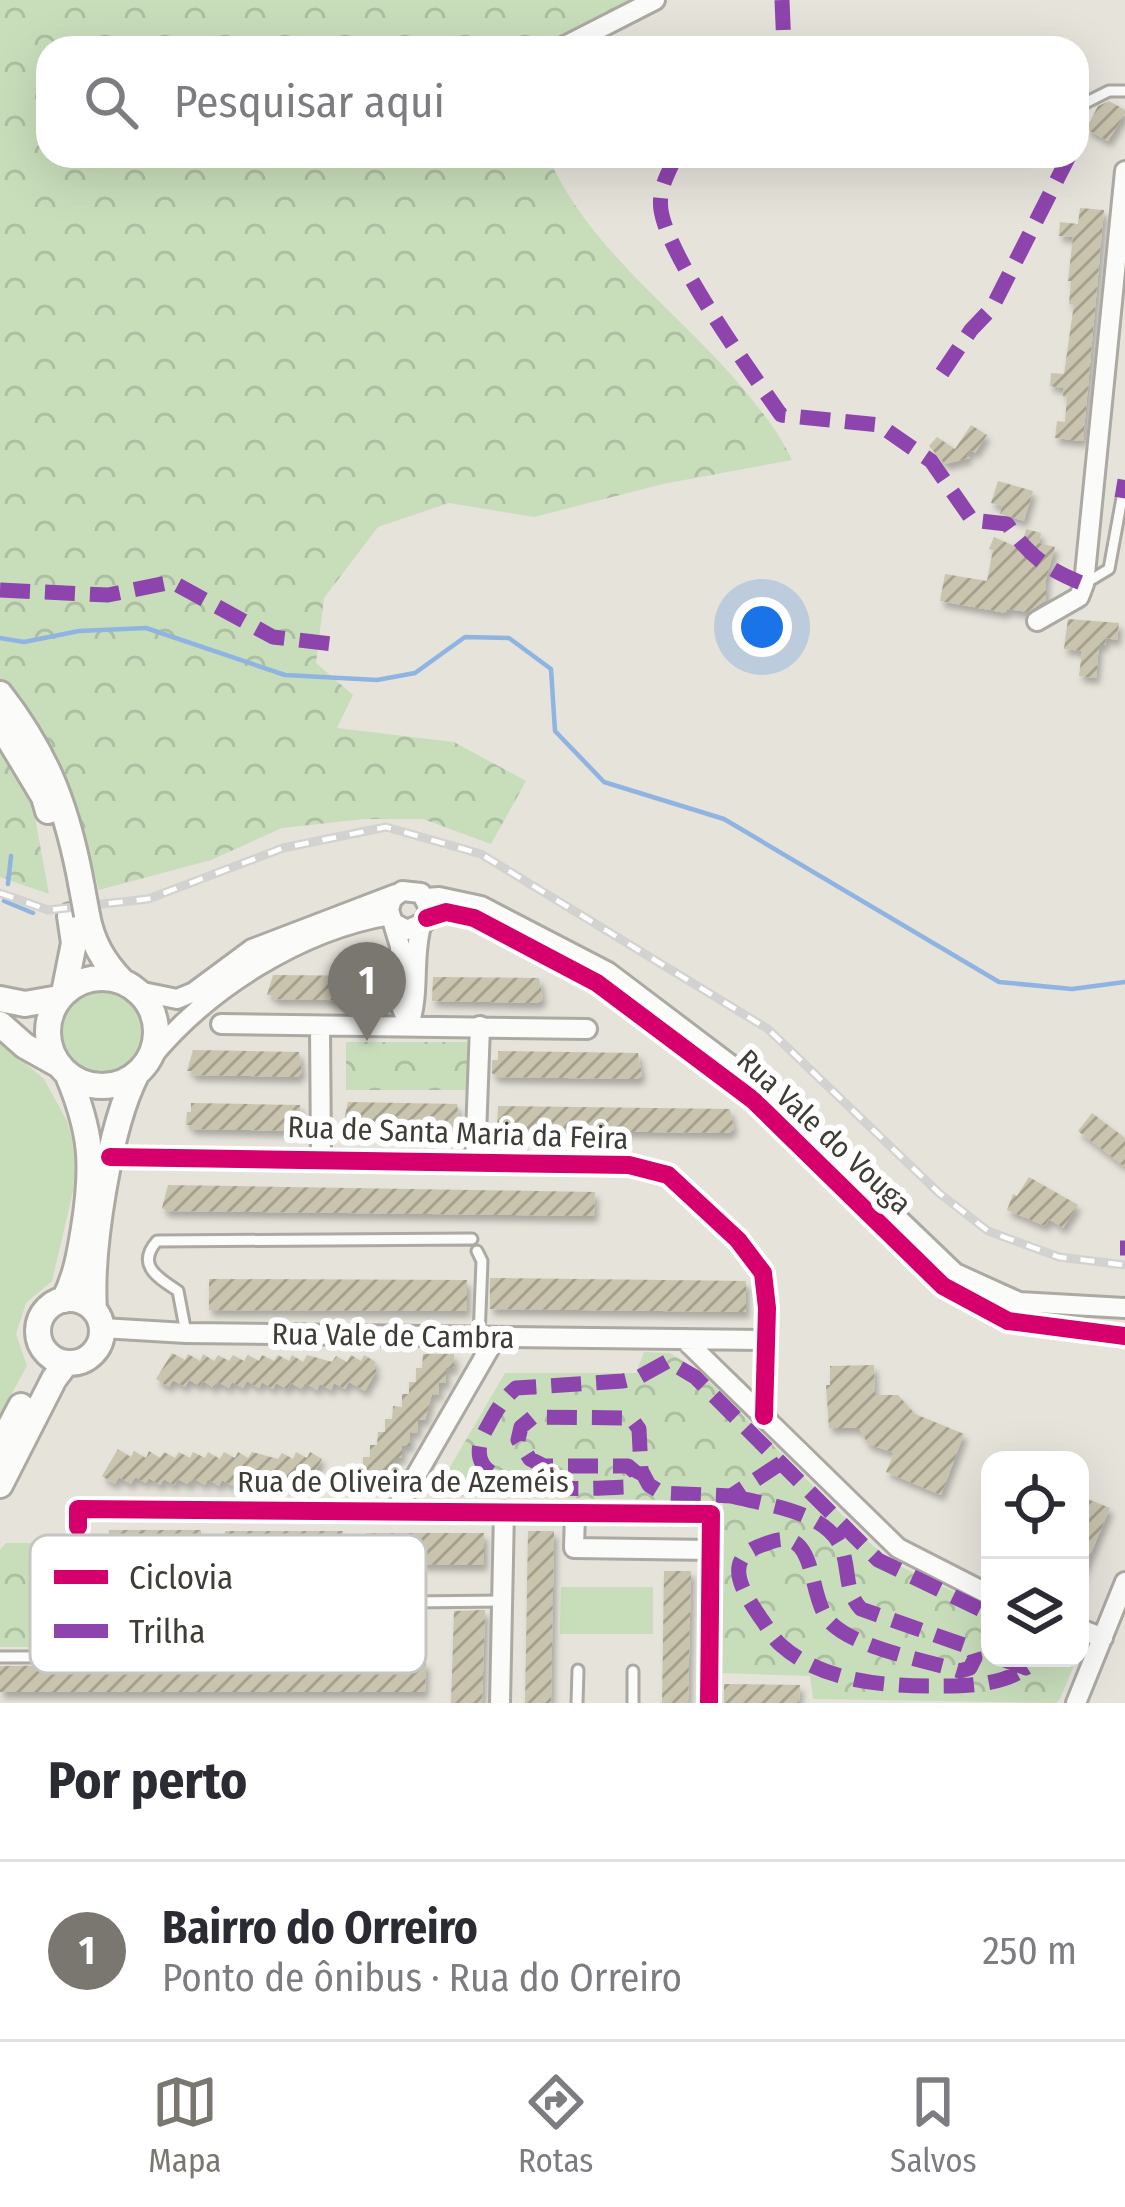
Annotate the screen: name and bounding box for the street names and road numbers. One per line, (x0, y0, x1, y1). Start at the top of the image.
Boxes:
street label: Rua Vale do Vouga (729, 1042, 919, 1222)
street label: Rua de Santa Maria da Feira (287, 1109, 629, 1157)
street label: Rua Vale de Cambra (271, 1316, 515, 1356)
street label: Rua de Oliveira de Azeméis (237, 1464, 569, 1500)

